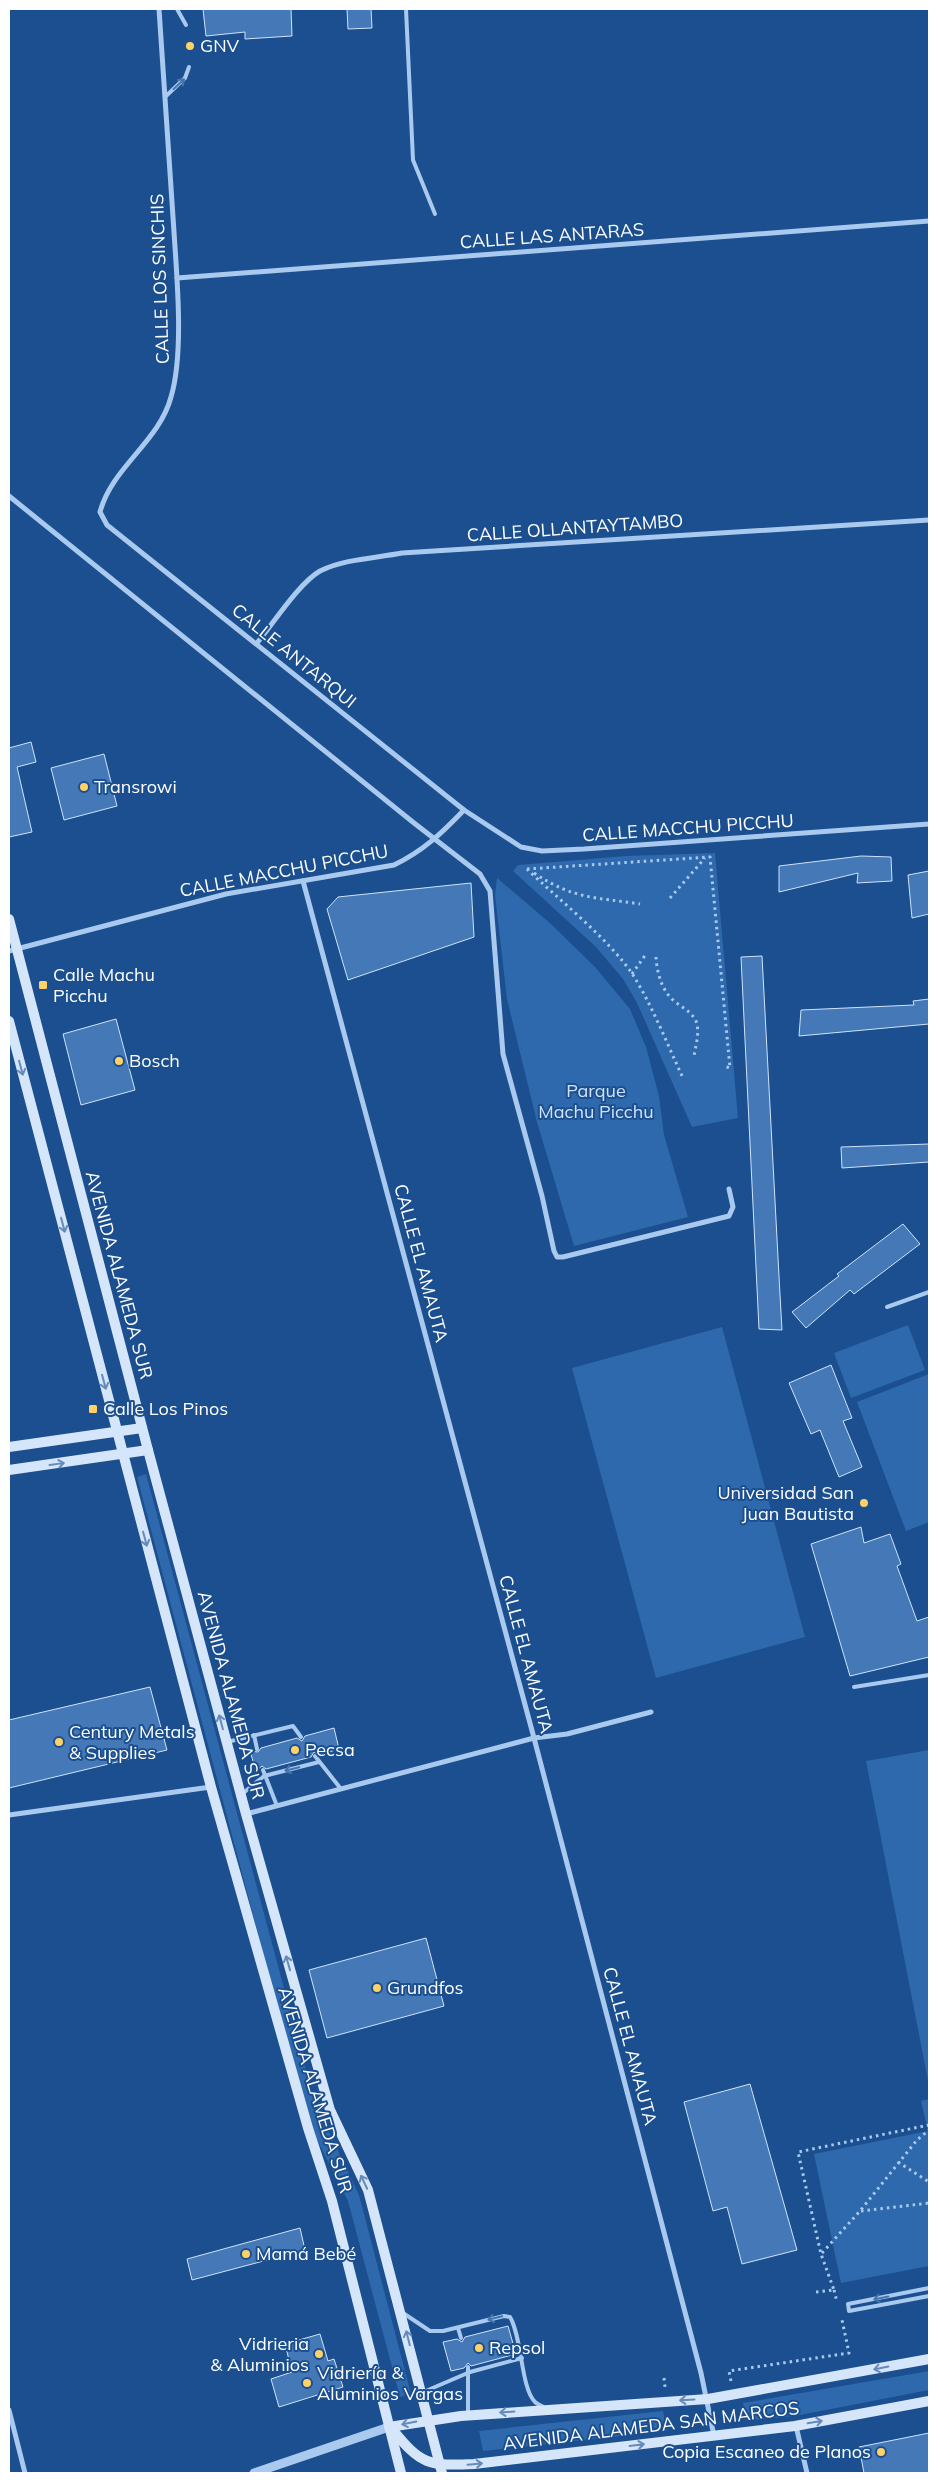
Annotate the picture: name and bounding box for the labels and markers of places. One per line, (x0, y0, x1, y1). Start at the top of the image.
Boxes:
place label: GNV (200, 34, 240, 57)
marker: GNV (184, 40, 196, 52)
place label: Transrowi (94, 775, 177, 798)
marker: Transrowi (78, 781, 90, 793)
place label: Calle Machu Picchu (53, 963, 155, 1007)
marker: Calle Machu Picchu (37, 979, 49, 991)
place label: Bosch (129, 1049, 180, 1072)
marker: Bosch (113, 1055, 125, 1067)
place label: Calle Los Pinos (103, 1397, 228, 1420)
marker: Calle Los Pinos (87, 1403, 99, 1415)
place label: Universidad San Juan Bautista (717, 1481, 854, 1525)
marker: Universidad San Juan Bautista (858, 1497, 870, 1509)
place label: Century Metals & Supplies (69, 1720, 195, 1764)
marker: Century Metals & Supplies (53, 1736, 65, 1748)
place label: Pecsa (305, 1738, 355, 1761)
marker: Pecsa (289, 1744, 301, 1756)
place label: Grundfos (387, 1976, 464, 1999)
marker: Grundfos (371, 1982, 383, 1994)
place label: Mamá Bebé (256, 2242, 356, 2265)
marker: Mamá Bebé (240, 2248, 252, 2260)
place label: Vidrieria & Aluminios (210, 2332, 309, 2376)
place label: Repsol (489, 2336, 545, 2359)
marker: Repsol (473, 2342, 485, 2354)
marker: Vidrieria & Aluminios (313, 2348, 325, 2360)
place label: Vidriería & Aluminios Vargas (317, 2361, 463, 2405)
marker: Vidriería & Aluminios Vargas (301, 2377, 313, 2389)
place label: Copia Escaneo de Planos (662, 2440, 871, 2463)
marker: Copia Escaneo de Planos (875, 2446, 887, 2458)

